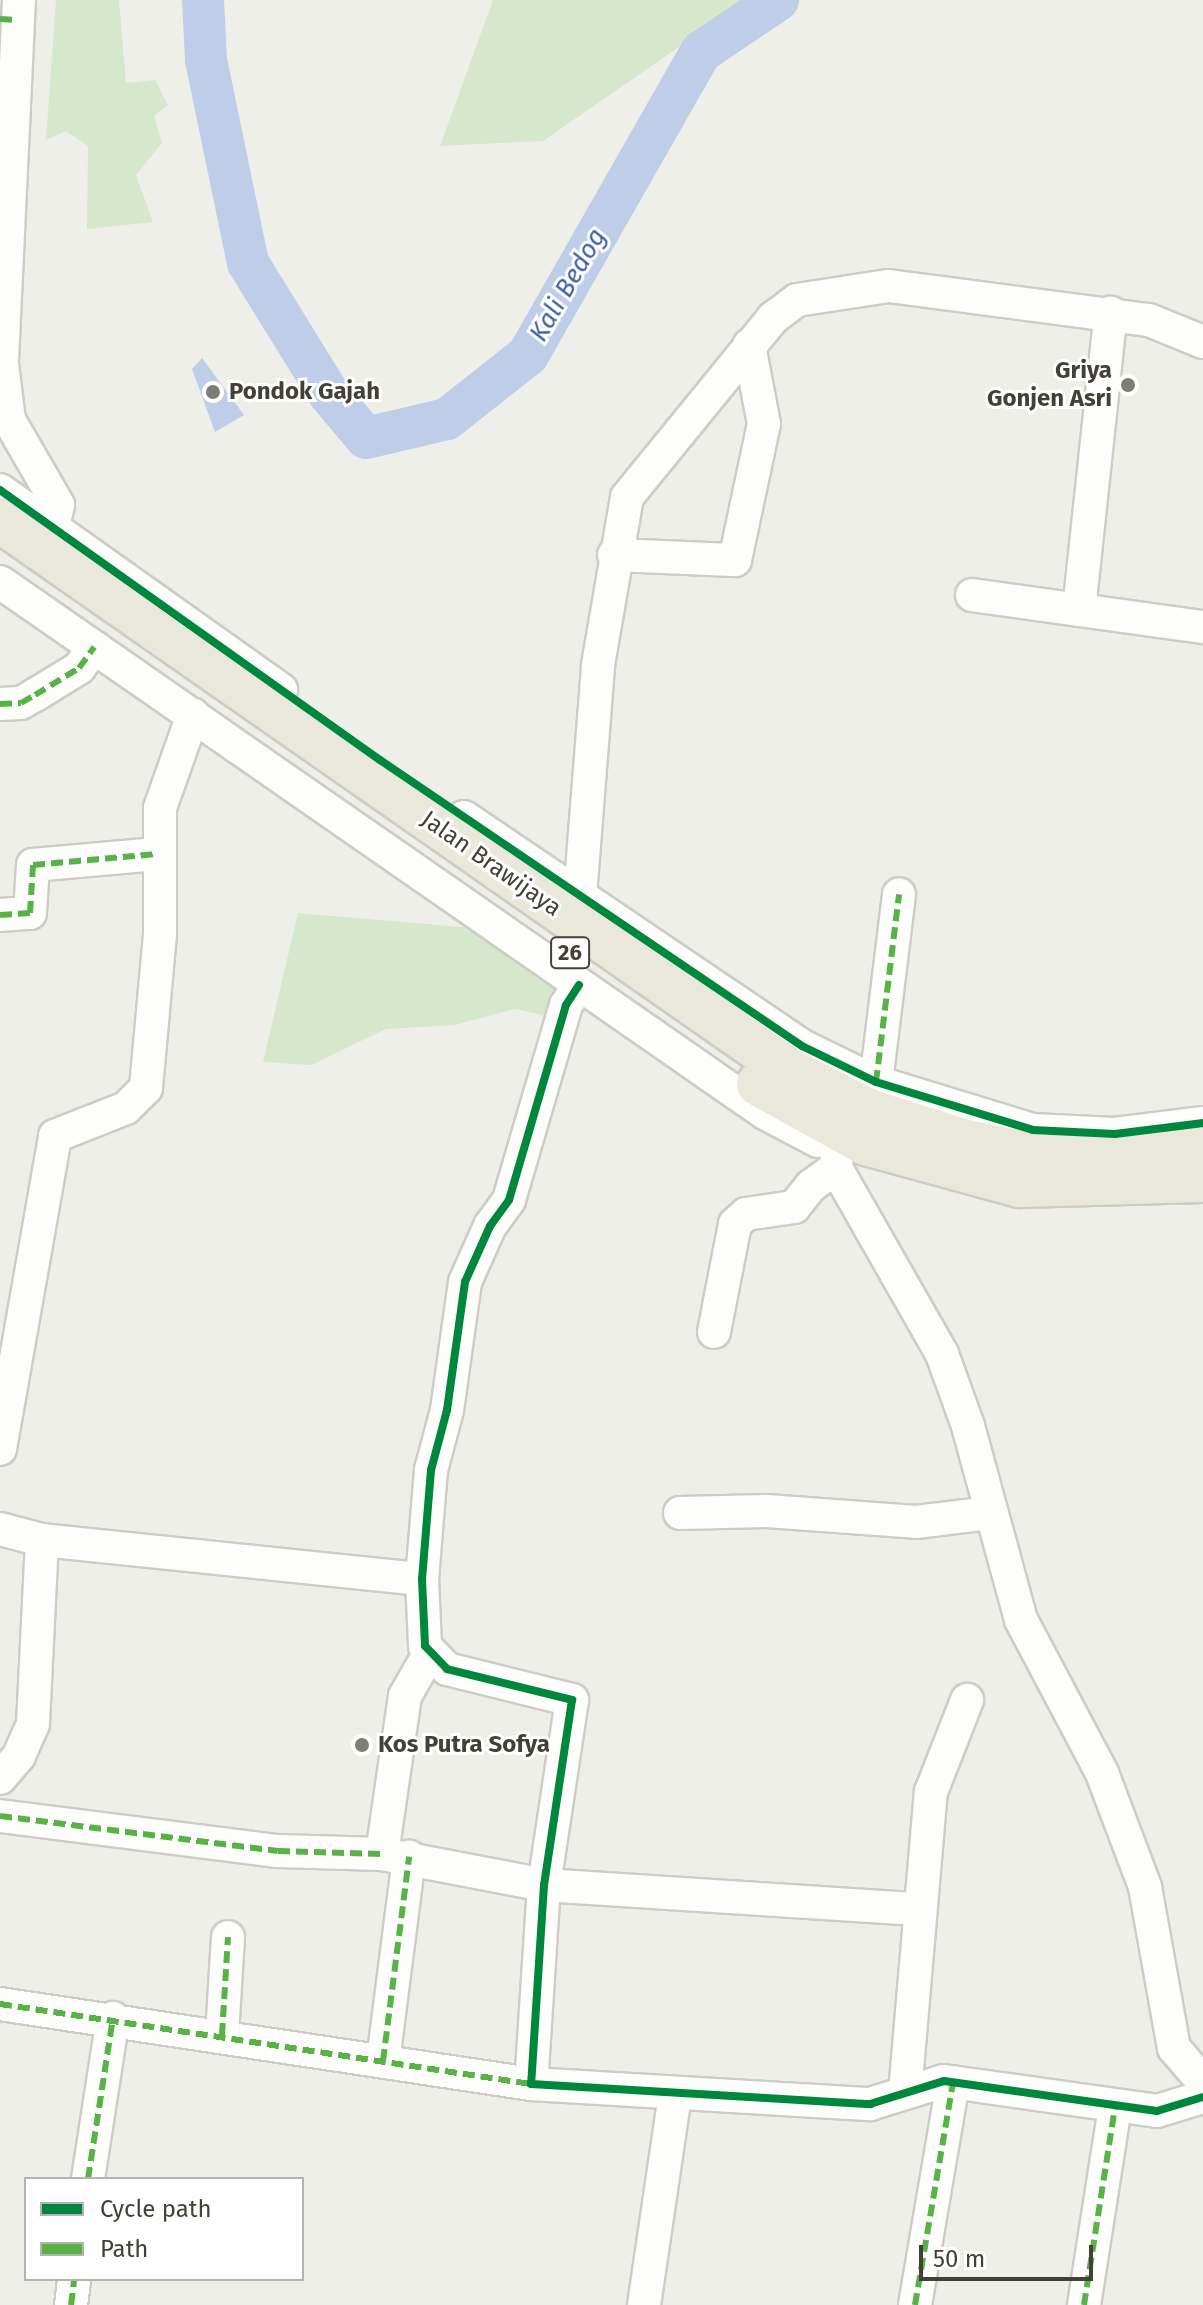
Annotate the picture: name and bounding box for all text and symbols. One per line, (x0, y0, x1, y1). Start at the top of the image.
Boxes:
water label: Kali Bedog (523, 223, 613, 347)
place label: Griya Gonjen Asri (987, 357, 1112, 413)
marker: Griya Gonjen Asri (1119, 376, 1137, 394)
place label: Pondok Gajah (229, 378, 380, 406)
marker: Pondok Gajah (204, 383, 222, 401)
street label: Jalan Brawijaya (415, 805, 567, 923)
road number: 26 (550, 935, 590, 971)
place label: Kos Putra Sofya (378, 1731, 550, 1759)
marker: Kos Putra Sofya (353, 1736, 371, 1754)
legend (24, 2177, 304, 2281)
text: Cycle path (100, 2195, 212, 2223)
scale bar (923, 2229, 1097, 2279)
text: Path (100, 2235, 148, 2263)
text: 50 m (933, 2245, 985, 2273)

